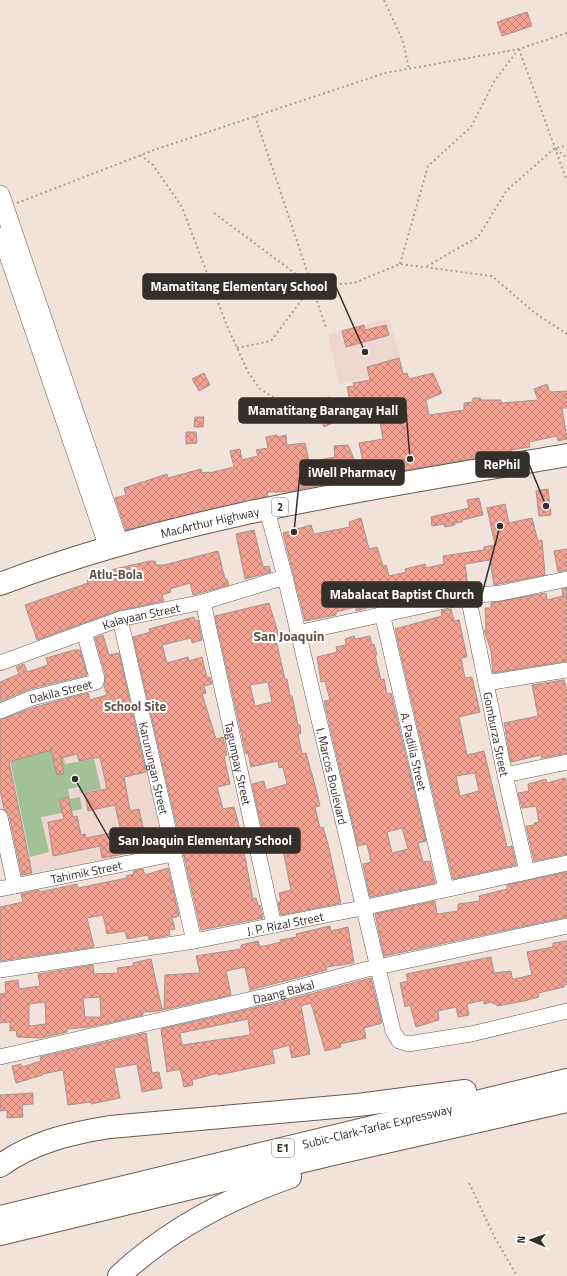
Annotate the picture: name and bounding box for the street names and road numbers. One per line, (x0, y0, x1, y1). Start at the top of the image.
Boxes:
road number: 2 (272, 498, 288, 516)
street label: MacArthur Highway (158, 501, 261, 543)
street label: Kalayaan Street (99, 597, 182, 634)
street label: Dakila Street (27, 674, 95, 708)
street label: Gomburza Street (479, 690, 515, 779)
street label: A. Padilla Street (396, 710, 433, 793)
street label: Tagumpay Street (220, 719, 257, 808)
street label: Karunungan Street (134, 720, 174, 817)
street label: I. Marcos Boulevard (312, 726, 353, 826)
street label: Tahimik Street (49, 855, 124, 888)
street label: J. P. Rizal Street (245, 906, 326, 940)
street label: Daang Bakal (251, 974, 316, 1008)
street label: Subic-Clark-Tarlac Expressway (300, 1099, 454, 1153)
road number: E1 (272, 1139, 294, 1157)

